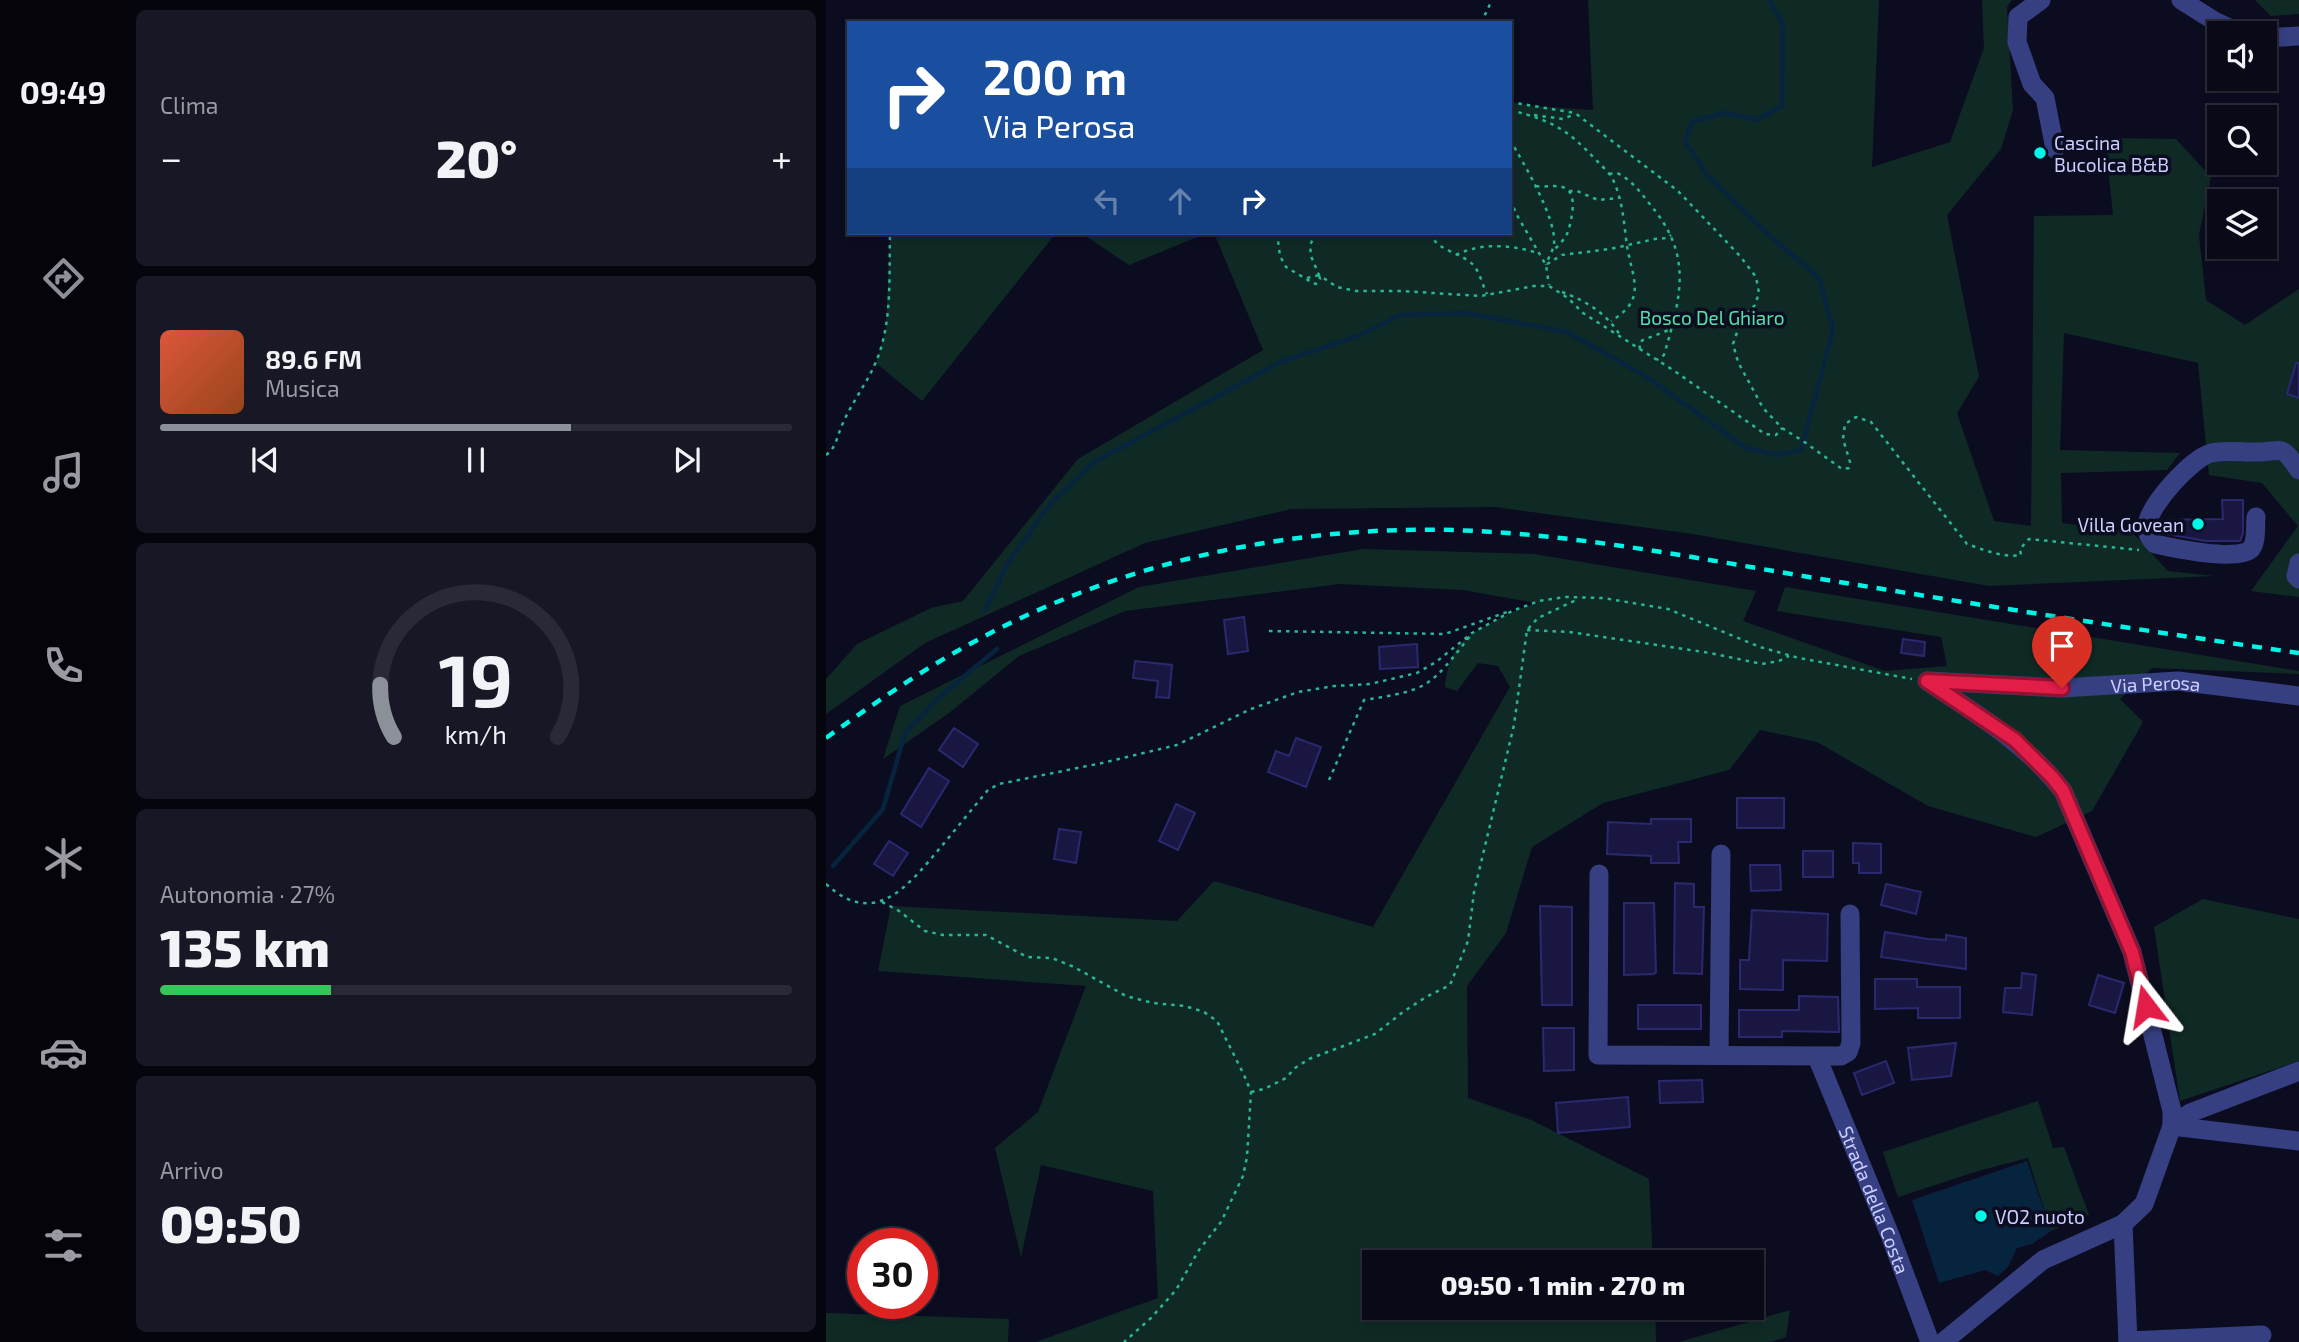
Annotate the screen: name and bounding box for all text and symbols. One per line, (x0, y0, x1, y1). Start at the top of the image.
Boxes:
map controls (2207, 21, 2277, 259)
button: sound (2207, 21, 2277, 91)
text: 200 m (983, 46, 1127, 105)
icon: right (868, 49, 959, 140)
text: 09:49 (20, 72, 106, 110)
text: Clima (160, 91, 218, 119)
button: search (2207, 105, 2277, 175)
text: Via Perosa (983, 106, 1135, 144)
text: 20° (436, 126, 517, 188)
place label: Cascina Bucolica B&B (2054, 131, 2169, 176)
text: − (160, 134, 182, 180)
text: + (771, 134, 792, 180)
marker: Cascina Bucolica B&B (2032, 145, 2048, 161)
icon: left (1088, 182, 1126, 220)
icon: ahead (1161, 182, 1199, 220)
icon: right (1234, 182, 1272, 220)
button: layers (2207, 189, 2277, 259)
icon: directions (39, 254, 88, 303)
park label: Bosco Del Ghiaro (1640, 306, 1784, 329)
text: 89.6 FM (265, 343, 362, 374)
text: Musica (265, 374, 340, 402)
icon: previous (246, 441, 284, 479)
icon: pause (457, 441, 495, 479)
icon: next (668, 441, 706, 479)
icon: music (39, 448, 88, 497)
place label: Villa Govean (2078, 513, 2184, 536)
marker: Villa Govean (2190, 516, 2206, 532)
pin (2032, 616, 2092, 688)
icon: arrive (2043, 627, 2081, 665)
text: 19 (439, 634, 513, 722)
icon: phone (39, 641, 88, 690)
street label: Via Perosa (2110, 669, 2202, 697)
text: km/h (445, 719, 507, 749)
icon: climate (39, 834, 88, 883)
text: Autonomia · 27% (160, 880, 335, 908)
text: 135 km (160, 915, 330, 977)
position arrow (2109, 969, 2183, 1043)
icon: car (39, 1028, 88, 1077)
street label: Strada della Costa (1835, 1122, 1915, 1277)
text: Arrivo (160, 1156, 224, 1184)
text: 09:50 (160, 1191, 302, 1253)
place label: VO2 nuoto (1995, 1205, 2085, 1228)
marker: VO2 nuoto (1973, 1208, 1989, 1224)
icon: filters (39, 1221, 88, 1270)
speed limit sign: 30 (847, 1228, 938, 1319)
text: 09:50 · 1 min · 270 m (1441, 1269, 1685, 1300)

